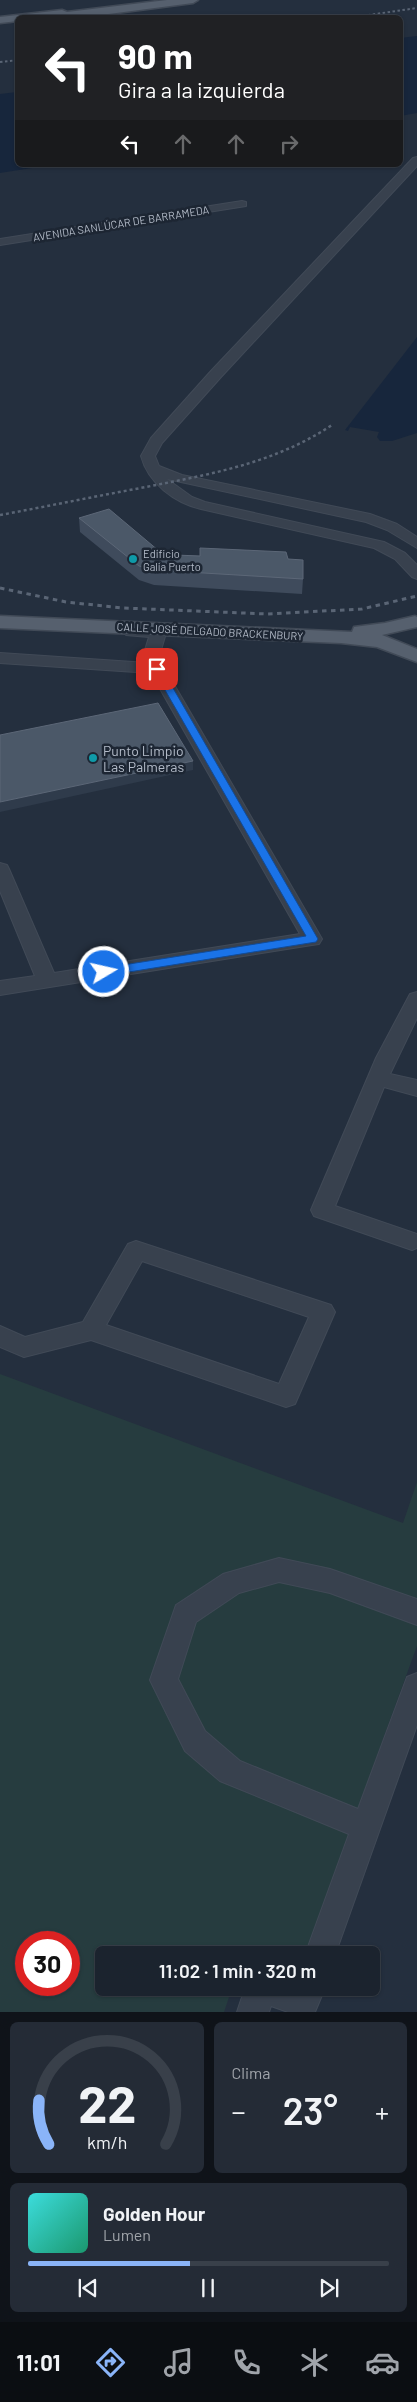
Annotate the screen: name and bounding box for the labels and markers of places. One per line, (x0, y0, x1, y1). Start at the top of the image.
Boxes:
place label: Edificio Galia Puerto (143, 547, 201, 573)
marker: Edificio Galia Puerto (127, 553, 139, 565)
pin (136, 648, 178, 690)
place label: Punto Limpio Las Palmeras (103, 742, 184, 775)
marker: Punto Limpio Las Palmeras (87, 752, 99, 764)

